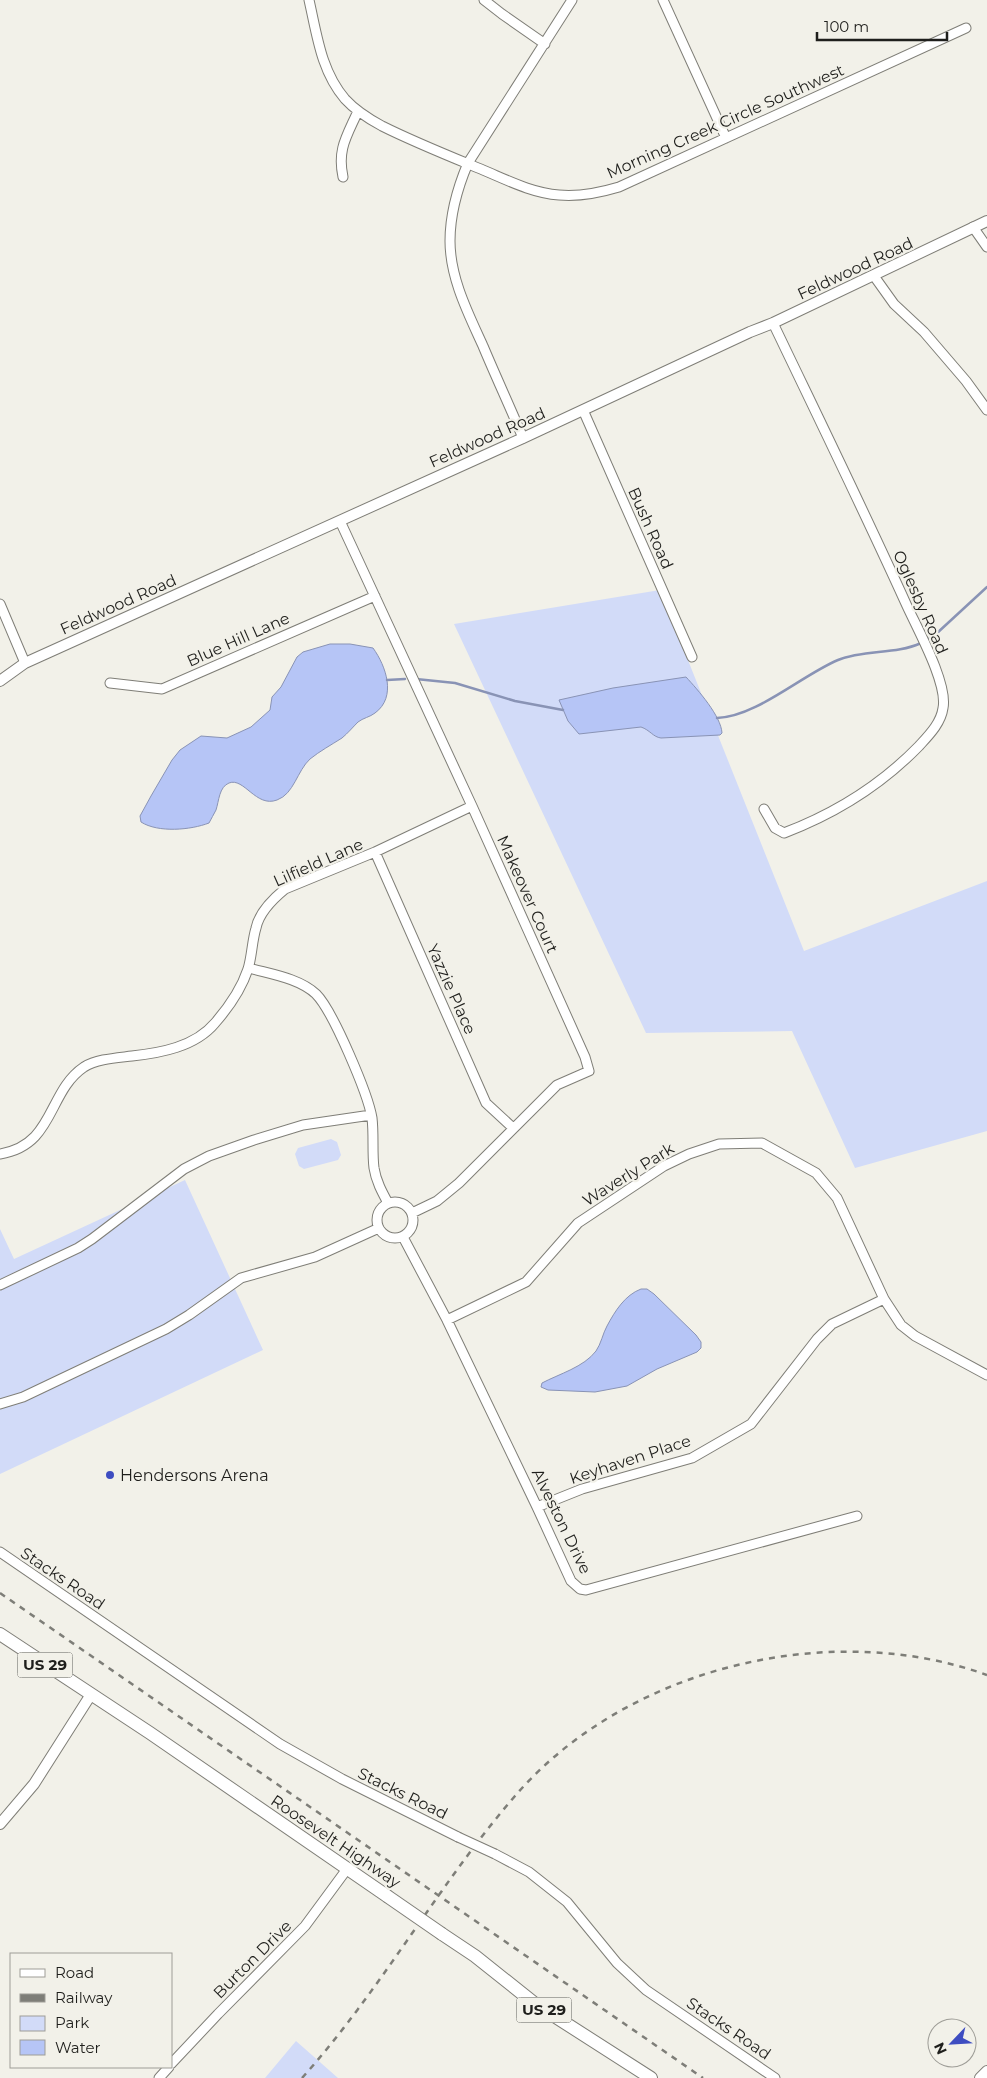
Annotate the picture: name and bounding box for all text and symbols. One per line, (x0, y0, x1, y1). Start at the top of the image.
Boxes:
scale bar (817, 10, 947, 42)
text: 100 m (824, 17, 869, 36)
street label: Morning Creek Circle Southwest (604, 60, 847, 183)
street label: Feldwood Road (794, 233, 916, 304)
street label: Feldwood Road (426, 403, 548, 472)
street label: Bush Road (624, 484, 677, 572)
street label: Oglesby Road (889, 547, 952, 657)
street label: Feldwood Road (57, 570, 179, 639)
street label: Blue Hill Lane (184, 608, 293, 671)
street label: Makeover Court (493, 832, 562, 957)
street label: Lilfield Lane (270, 834, 366, 891)
street label: Yazzie Place (423, 941, 480, 1037)
street label: Waverly Park (579, 1139, 678, 1210)
street label: Keyhaven Place (567, 1431, 693, 1488)
street label: Alveston Drive (528, 1465, 595, 1577)
place label: Hendersons Arena (120, 1466, 269, 1485)
marker: Hendersons Arena (104, 1469, 116, 1481)
street label: Stacks Road (17, 1543, 108, 1614)
road number: US 29 (18, 1652, 72, 1678)
street label: Stacks Road (355, 1764, 451, 1823)
street label: Roosevelt Highway (267, 1791, 404, 1892)
street label: Burton Drive (209, 1916, 295, 2002)
legend (10, 1953, 172, 2068)
text: Road (55, 1963, 94, 1982)
text: Railway (55, 1988, 113, 2007)
street label: Stacks Road (683, 1993, 774, 2064)
road number: US 29 (516, 1998, 572, 2022)
text: Park (55, 2013, 89, 2032)
north arrow (927, 2018, 977, 2068)
text: Water (55, 2038, 101, 2057)
text: N (930, 2040, 951, 2057)

